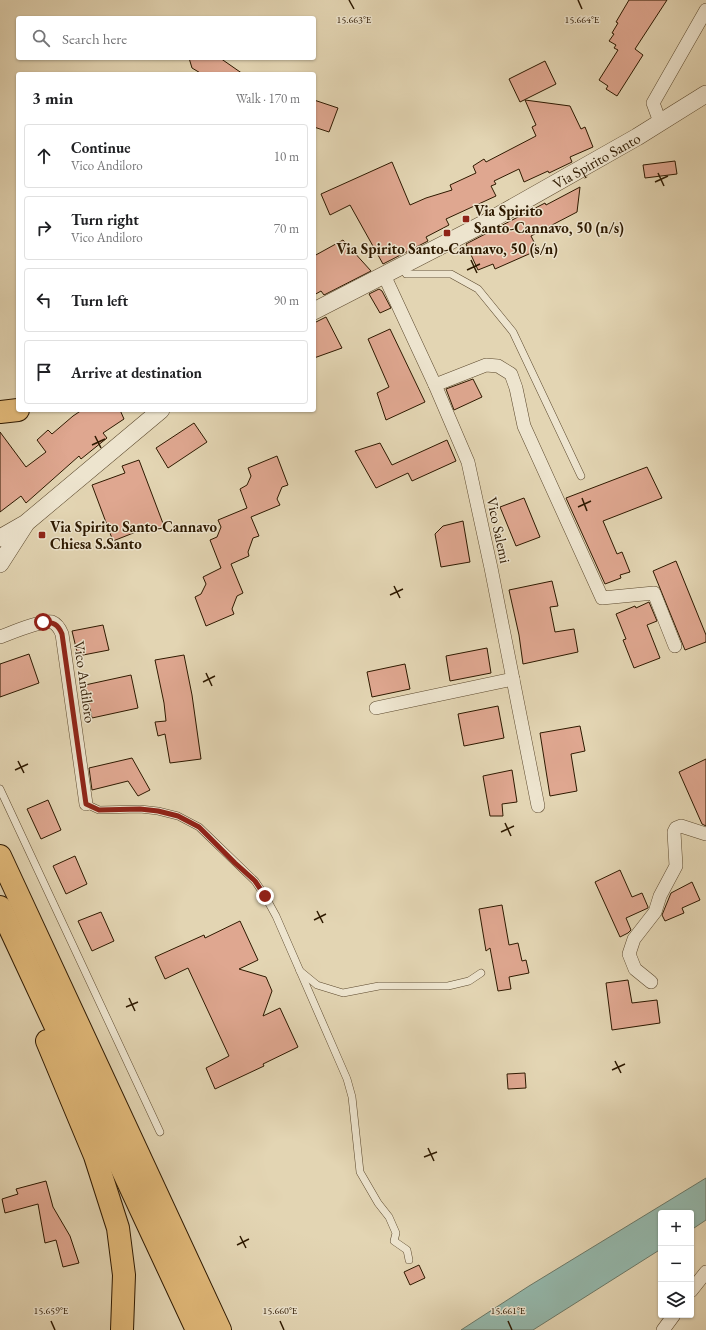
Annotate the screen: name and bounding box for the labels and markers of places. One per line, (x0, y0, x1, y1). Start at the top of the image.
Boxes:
place label: Via Spirito Santo-Cannavo, 50 (n/s) (474, 201, 624, 237)
marker: Via Spirito Santo-Cannavo, 50 (n/s) (461, 214, 471, 224)
marker: Via Spirito Santo-Cannavo, 50 (s/n) (442, 228, 452, 238)
place label: Via Spirito Santo-Cannavo, 50 (s/n) (336, 239, 558, 258)
place label: Via Spirito Santo-Cannavo Chiesa S.Santo (50, 517, 218, 553)
marker: Via Spirito Santo-Cannavo Chiesa S.Santo (37, 530, 47, 540)

